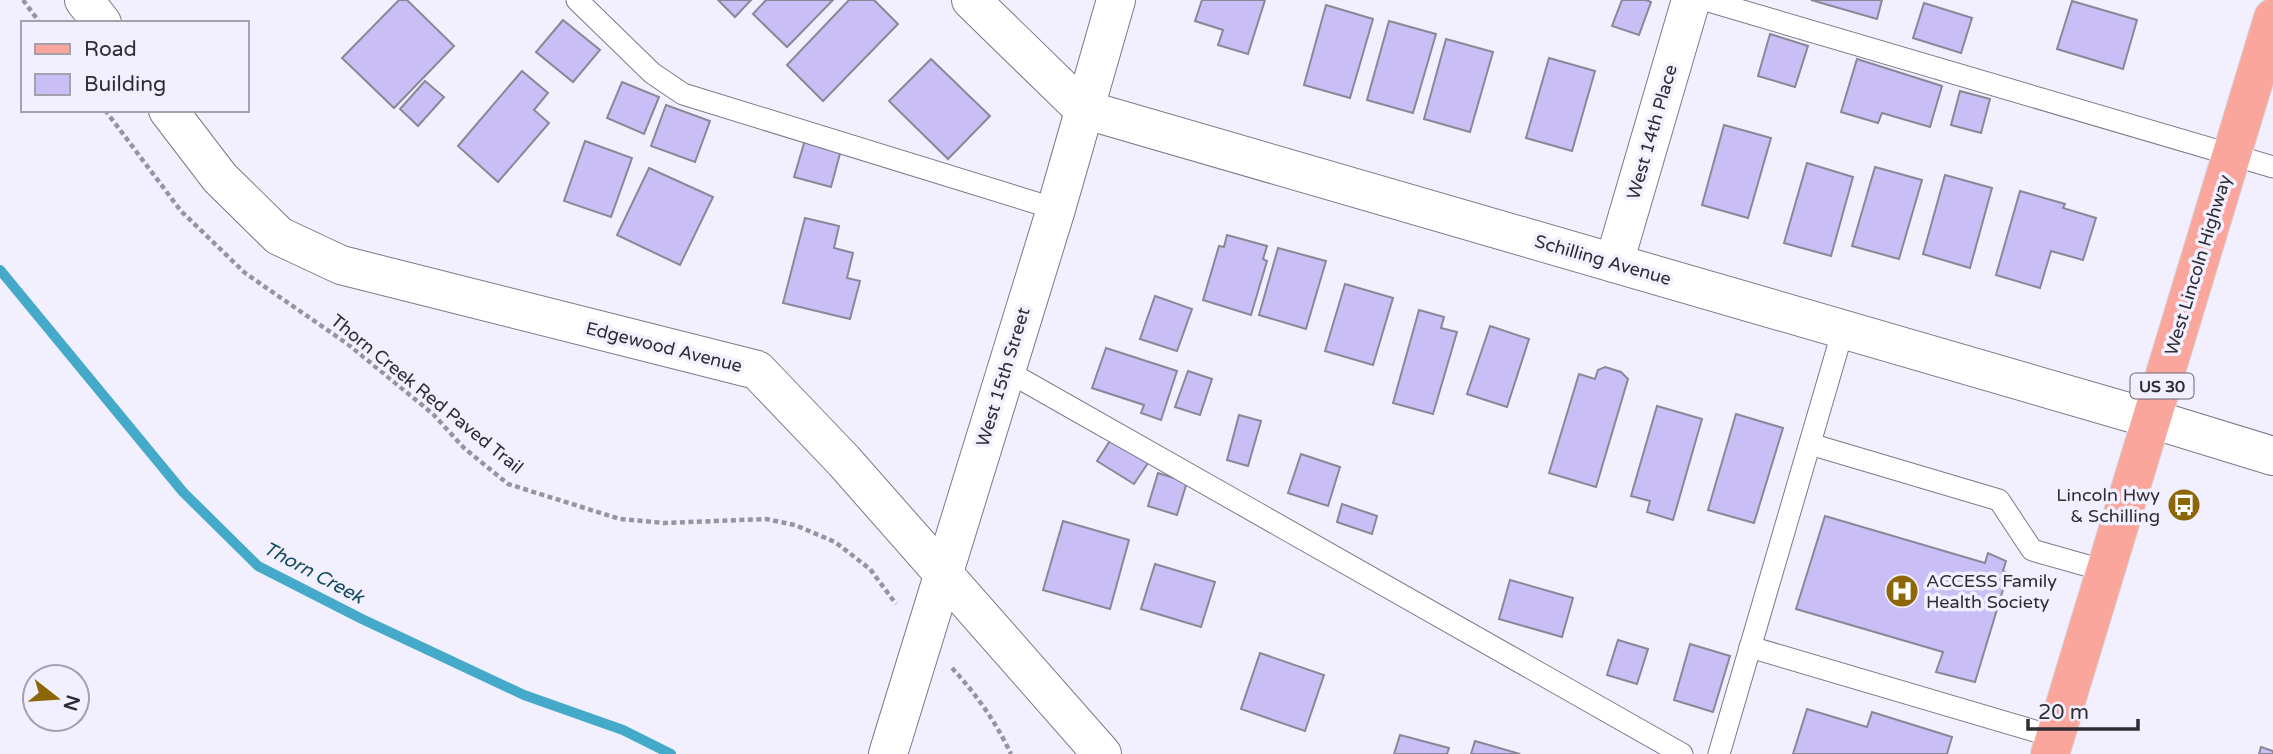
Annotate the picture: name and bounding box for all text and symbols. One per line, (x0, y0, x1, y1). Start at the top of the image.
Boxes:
legend (21, 21, 248, 112)
text: Road (84, 37, 137, 62)
street label: West 14th Place (1622, 62, 1682, 202)
text: Building (84, 72, 166, 97)
street label: West Lincoln Highway (2160, 172, 2236, 358)
street label: Schilling Avenue (1532, 230, 1674, 290)
street label: West 15th Street (971, 305, 1035, 449)
street label: Thorn Creek Red Paved Trail (326, 310, 528, 478)
street label: Edgewood Avenue (583, 317, 745, 377)
road number: US 30 (2130, 374, 2194, 398)
place label: Lincoln Hwy & Schilling (2056, 484, 2160, 527)
bus stop icon: Lincoln Hwy & Schilling (2165, 486, 2203, 524)
water label: Thorn Creek (260, 537, 369, 609)
place label: ACCESS Family Health Society (1926, 570, 2057, 613)
hospital icon: ACCESS Family Health Society (1883, 572, 1921, 610)
north arrow (21, 663, 91, 733)
scale bar (2028, 688, 2138, 732)
text: N (59, 692, 84, 713)
text: 20 m (2038, 700, 2089, 725)

